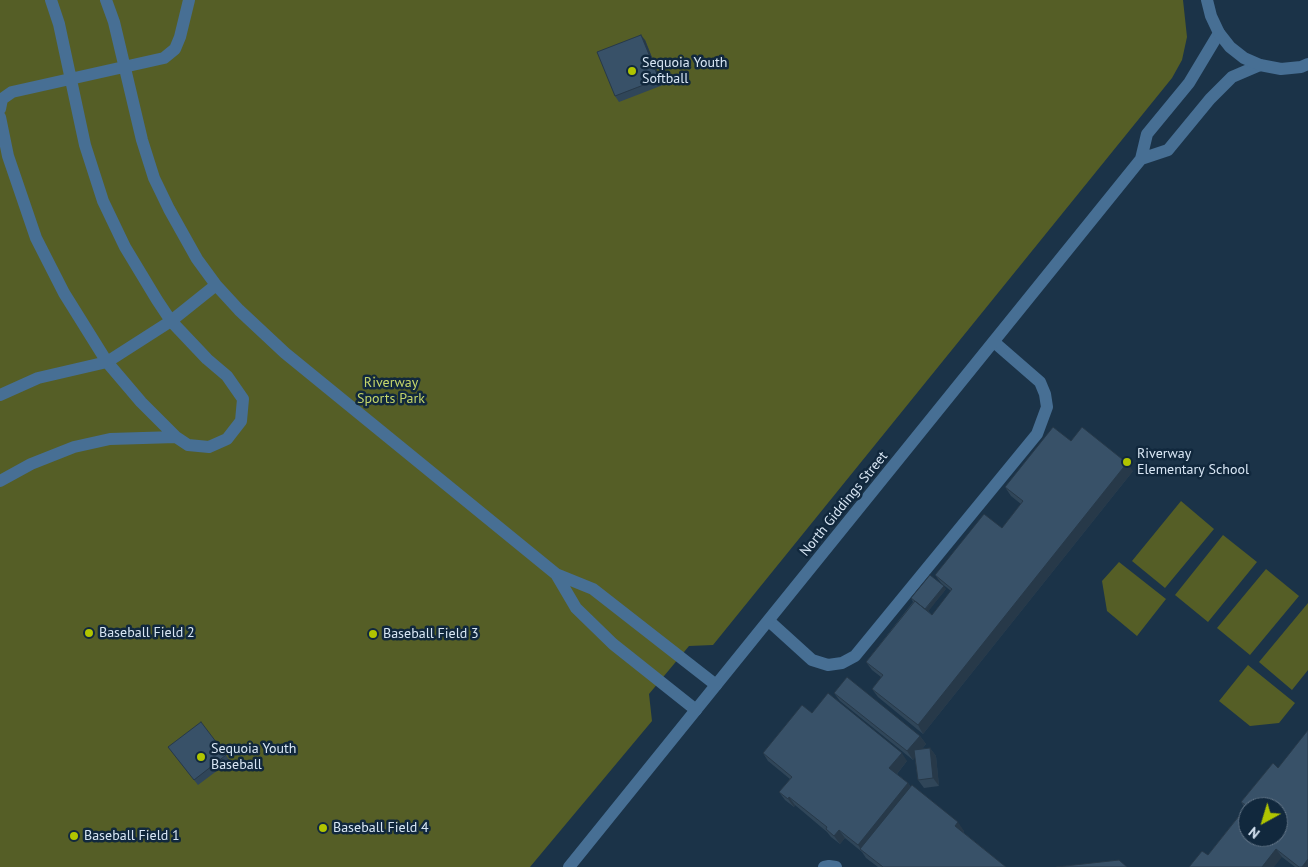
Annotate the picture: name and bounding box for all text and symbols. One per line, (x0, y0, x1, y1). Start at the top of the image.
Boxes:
place label: Sequoia Youth Softball (642, 55, 727, 88)
marker: Sequoia Youth Softball (626, 65, 638, 77)
park label: Riverway Sports Park (357, 375, 425, 408)
place label: Riverway Elementary School (1137, 446, 1249, 478)
street label: North Giddings Street (797, 448, 891, 560)
marker: Riverway Elementary School (1121, 456, 1133, 468)
place label: Baseball Field 2 (99, 625, 195, 641)
place label: Baseball Field 3 (383, 626, 479, 642)
marker: Baseball Field 2 (83, 627, 95, 639)
marker: Baseball Field 3 (367, 628, 379, 640)
place label: Sequoia Youth Baseball (211, 741, 296, 774)
marker: Sequoia Youth Baseball (195, 751, 207, 763)
north arrow (1238, 797, 1288, 847)
place label: Baseball Field 4 (333, 820, 429, 836)
marker: Baseball Field 4 (317, 822, 329, 834)
text: N (1245, 823, 1263, 843)
place label: Baseball Field 1 (84, 828, 180, 844)
marker: Baseball Field 1 (68, 830, 80, 842)

